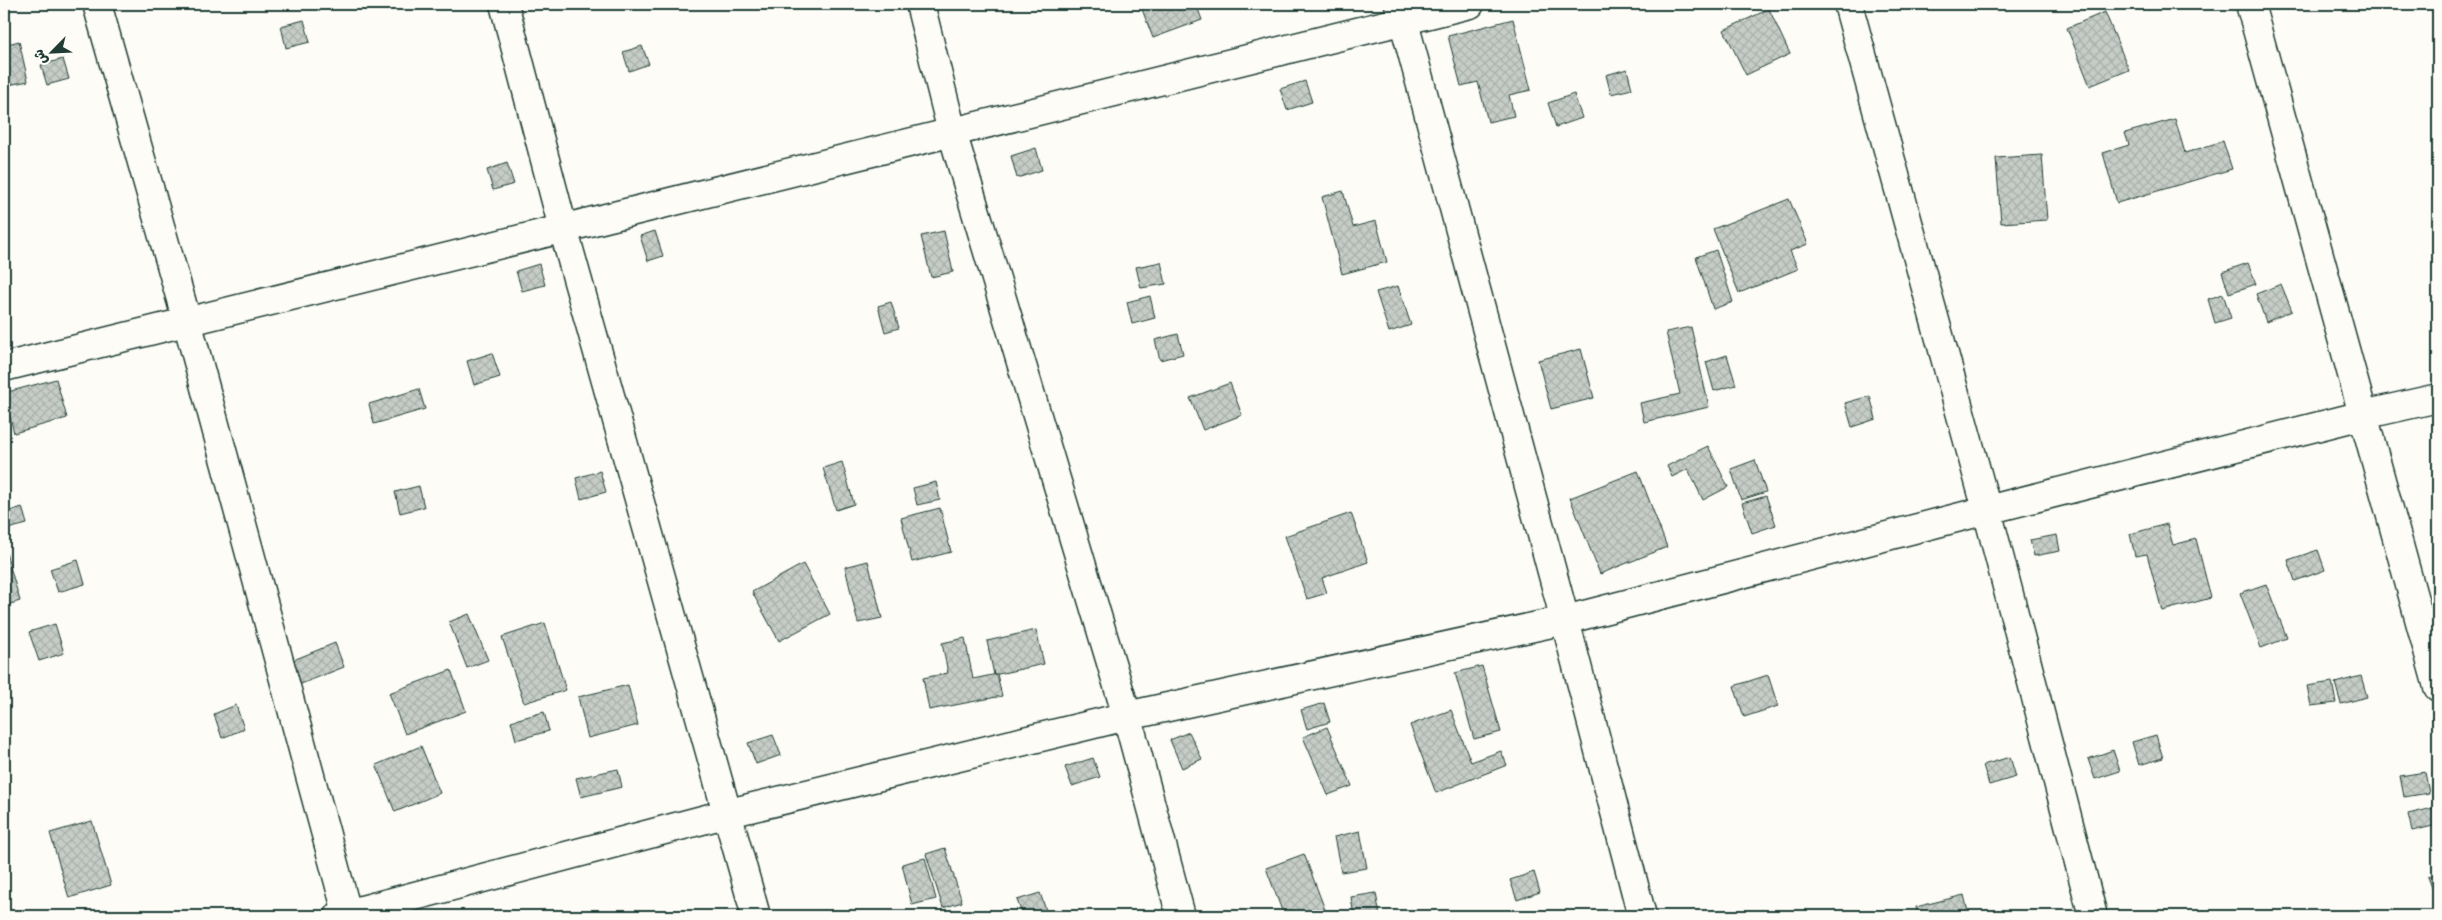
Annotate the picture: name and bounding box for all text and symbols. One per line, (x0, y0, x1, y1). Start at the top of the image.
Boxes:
north arrow (28, 28, 78, 78)
text: ش (30, 46, 52, 68)

